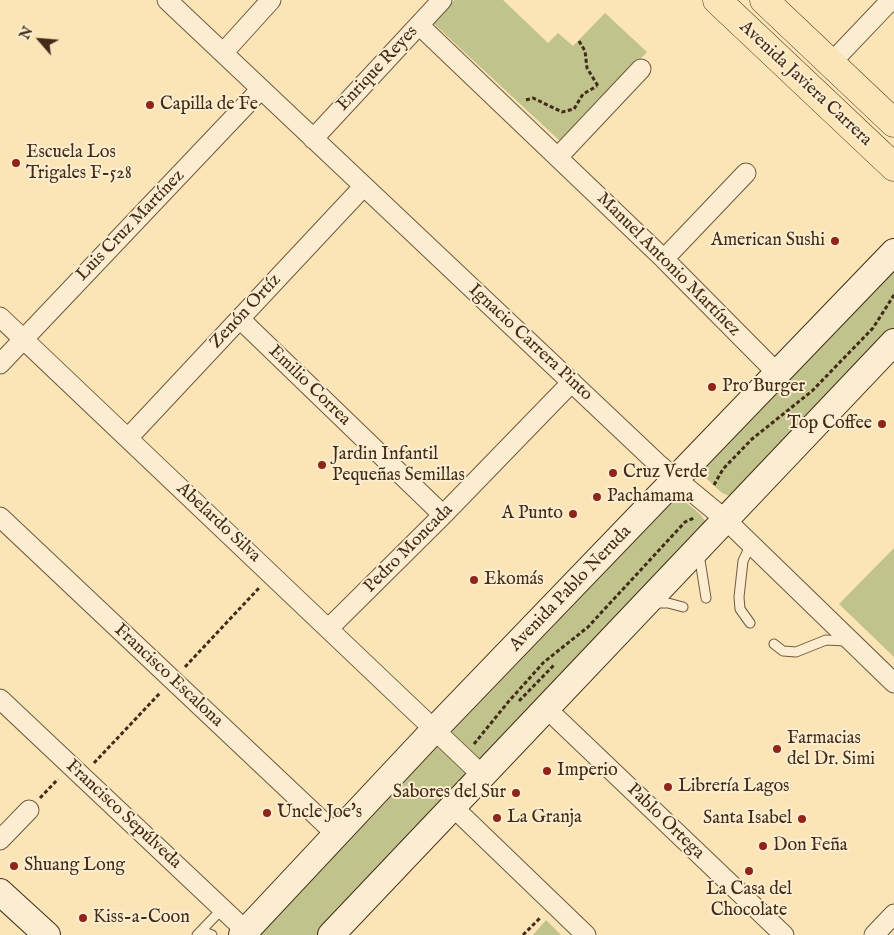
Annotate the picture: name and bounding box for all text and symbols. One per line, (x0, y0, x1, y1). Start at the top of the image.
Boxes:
north arrow (15, 15, 65, 65)
street label: Avenida Javiera Carrera (734, 17, 876, 151)
street label: Enrique Reyes (333, 22, 423, 116)
text: N (16, 24, 37, 43)
place label: Capilla de Fe (160, 94, 258, 116)
marker: Capilla de Fe (144, 99, 156, 111)
place label: Escuela Los Trigales F-528 (26, 142, 132, 184)
marker: Escuela Los Trigales F-528 (10, 157, 22, 169)
street label: Luis Cruz Martínez (72, 166, 190, 286)
street label: Manuel Antonio Martínez (592, 189, 744, 341)
place label: American Sushi (711, 230, 825, 252)
marker: American Sushi (829, 235, 841, 247)
street label: Zenón Ortíz (206, 270, 286, 354)
street label: Ignacio Carrera Pinto (463, 280, 597, 406)
street label: Emilio Correa (263, 341, 355, 431)
place label: Pro Burger (722, 376, 805, 398)
marker: Pro Burger (706, 381, 718, 393)
place label: Top Coffee (787, 413, 872, 435)
marker: Top Coffee (876, 418, 888, 430)
place label: Jardin Infantil Pequeñas Semillas (332, 444, 465, 486)
marker: Jardin Infantil Pequeñas Semillas (316, 459, 328, 471)
place label: Cruz Verde (623, 462, 708, 484)
marker: Cruz Verde (607, 467, 619, 479)
street label: Abelardo Silva (171, 479, 265, 567)
place label: Pachamama (607, 486, 694, 508)
marker: Pachamama (591, 491, 603, 503)
street label: Pedro Moncada (360, 500, 458, 598)
place label: A Punto (502, 503, 563, 525)
marker: A Punto (567, 508, 579, 520)
street label: Avenida Pablo Neruda (505, 522, 637, 656)
place label: Ekomás (484, 569, 544, 591)
marker: Ekomás (468, 574, 480, 586)
street label: Francisco Escalona (109, 620, 227, 732)
place label: Farmacias del Dr. Simi (787, 728, 875, 771)
marker: Farmacias del Dr. Simi (771, 743, 783, 755)
street label: Francisco Sepúlveda (61, 756, 185, 874)
place label: Imperio (557, 760, 618, 782)
marker: Imperio (541, 765, 553, 777)
place label: Librería Lagos (678, 776, 789, 798)
street label: Pablo Ortega (622, 780, 708, 864)
marker: Librería Lagos (662, 781, 674, 793)
place label: Sabores del Sur (393, 782, 506, 804)
marker: Sabores del Sur (510, 787, 522, 799)
place label: Uncle Joe's (277, 802, 362, 824)
marker: Uncle Joe's (261, 807, 273, 819)
place label: La Granja (507, 807, 582, 829)
place label: Santa Isabel (703, 808, 792, 830)
marker: La Granja (491, 812, 503, 824)
marker: Santa Isabel (796, 813, 808, 825)
place label: Don Feña (773, 835, 848, 857)
marker: Don Feña (757, 840, 769, 852)
place label: Shuang Long (24, 855, 125, 877)
marker: Shuang Long (8, 860, 20, 872)
marker: La Casa del Chocolate (743, 865, 755, 877)
place label: La Casa del Chocolate (706, 879, 792, 922)
place label: Kiss-a-Coon (93, 907, 190, 929)
marker: Kiss-a-Coon (77, 912, 89, 924)

